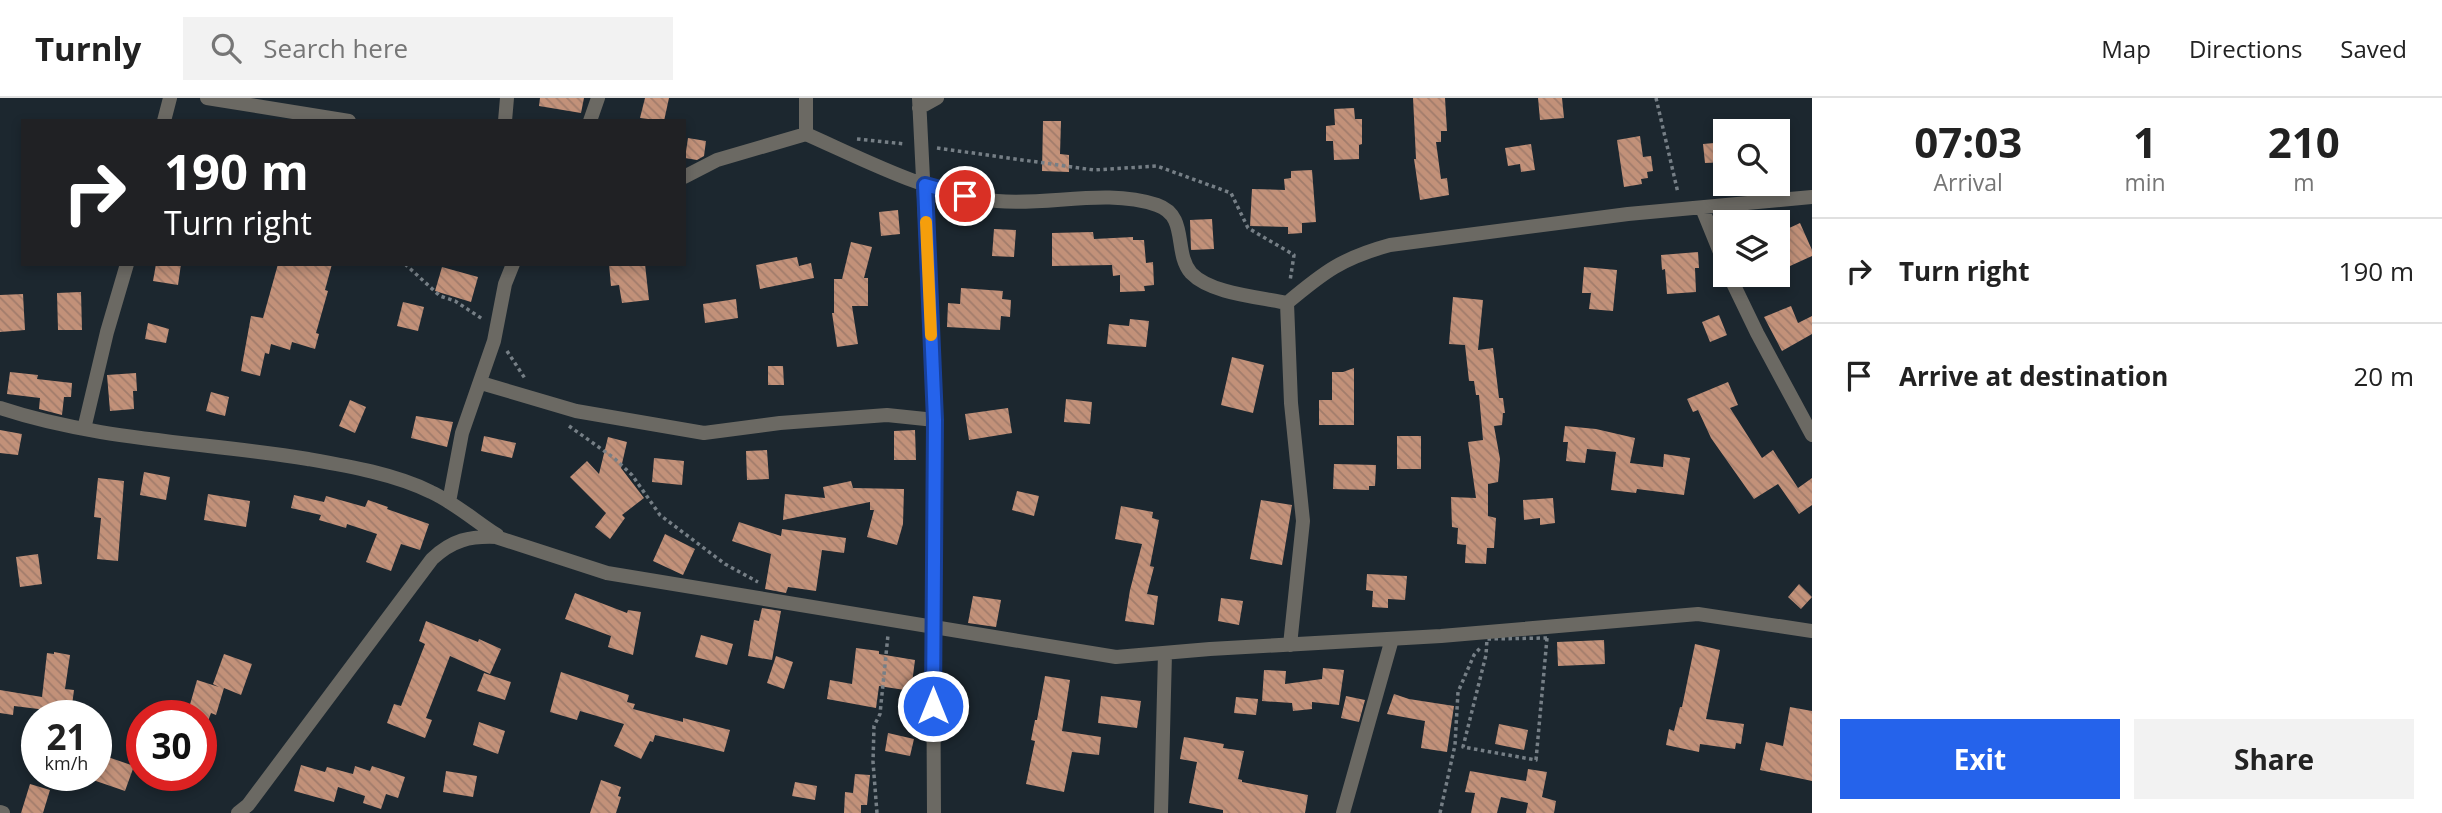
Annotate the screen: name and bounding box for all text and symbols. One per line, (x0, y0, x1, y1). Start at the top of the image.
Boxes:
search box (183, 17, 673, 80)
text: Turnly (35, 26, 141, 71)
icon: search (207, 29, 245, 67)
text: Search here (263, 30, 408, 66)
text: Map (2101, 32, 2151, 65)
text: Directions (2189, 32, 2302, 65)
text: Saved (2340, 32, 2407, 65)
text: 07:03 (1914, 113, 2022, 170)
text: 1 (2133, 113, 2157, 170)
text: 210 (2268, 113, 2340, 170)
map controls (1713, 119, 1790, 287)
button: search (1713, 119, 1790, 196)
text: 190 m (164, 138, 309, 204)
icon: right (49, 147, 140, 238)
pin (935, 166, 995, 226)
text: Arrival (1934, 166, 2003, 198)
text: min (2124, 166, 2166, 198)
text: m (2293, 166, 2314, 198)
icon: arrive (946, 177, 984, 215)
text: Turn right (164, 201, 312, 244)
button: layers (1713, 210, 1790, 287)
icon: right (1840, 252, 1878, 290)
text: Turn right (1899, 253, 2030, 289)
text: 190 m (2339, 253, 2414, 289)
icon: arrive (1840, 357, 1878, 395)
text: Arrive at destination (1899, 358, 2168, 394)
text: 20 m (2353, 358, 2414, 394)
position arrow (896, 669, 970, 743)
speed limit sign: 30 (126, 700, 217, 791)
text: 21 (46, 713, 87, 760)
button: Exit (1840, 719, 2120, 799)
button: Share (2134, 719, 2414, 799)
text: km/h (45, 751, 88, 775)

